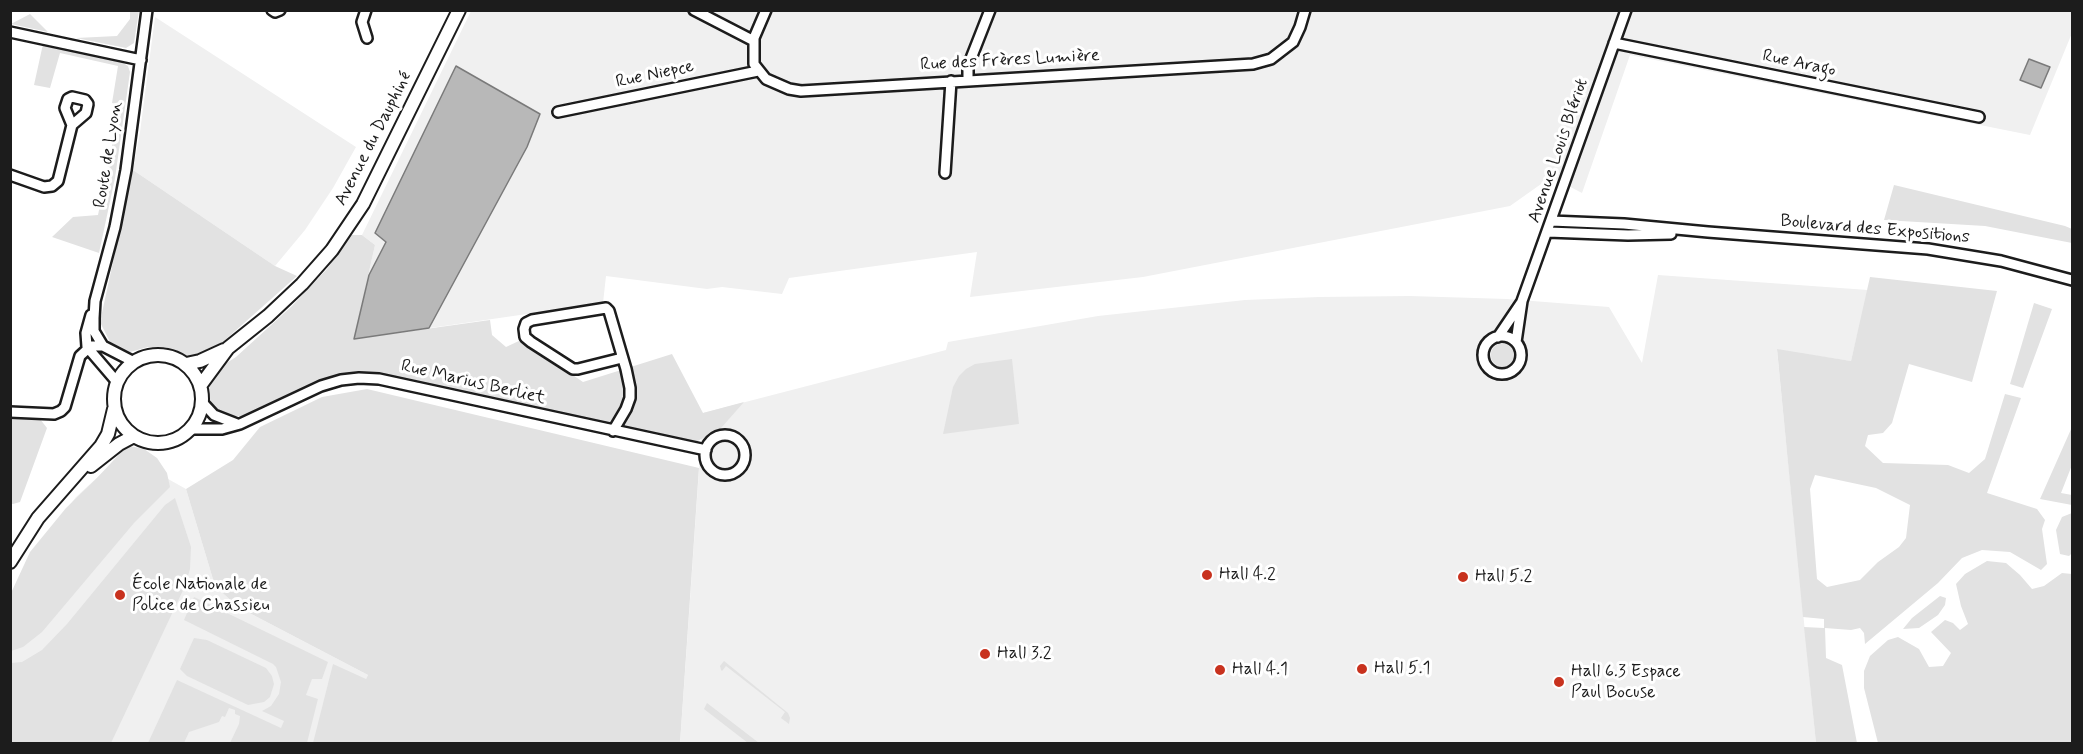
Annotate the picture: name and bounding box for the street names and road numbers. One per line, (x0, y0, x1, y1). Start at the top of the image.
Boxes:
street label: Rue des Frères Lumière (920, 46, 1100, 76)
street label: Rue Arago (1760, 46, 1838, 82)
street label: Rue Niepce (614, 56, 696, 94)
street label: Avenue du Dauphiné (331, 68, 417, 210)
street label: Avenue Louis Blériot (1524, 76, 1594, 226)
street label: Route de Lyon (90, 100, 128, 210)
street label: Boulevard des Expositions (1779, 211, 1971, 249)
street label: Rue Marius Berliet (399, 356, 547, 410)

